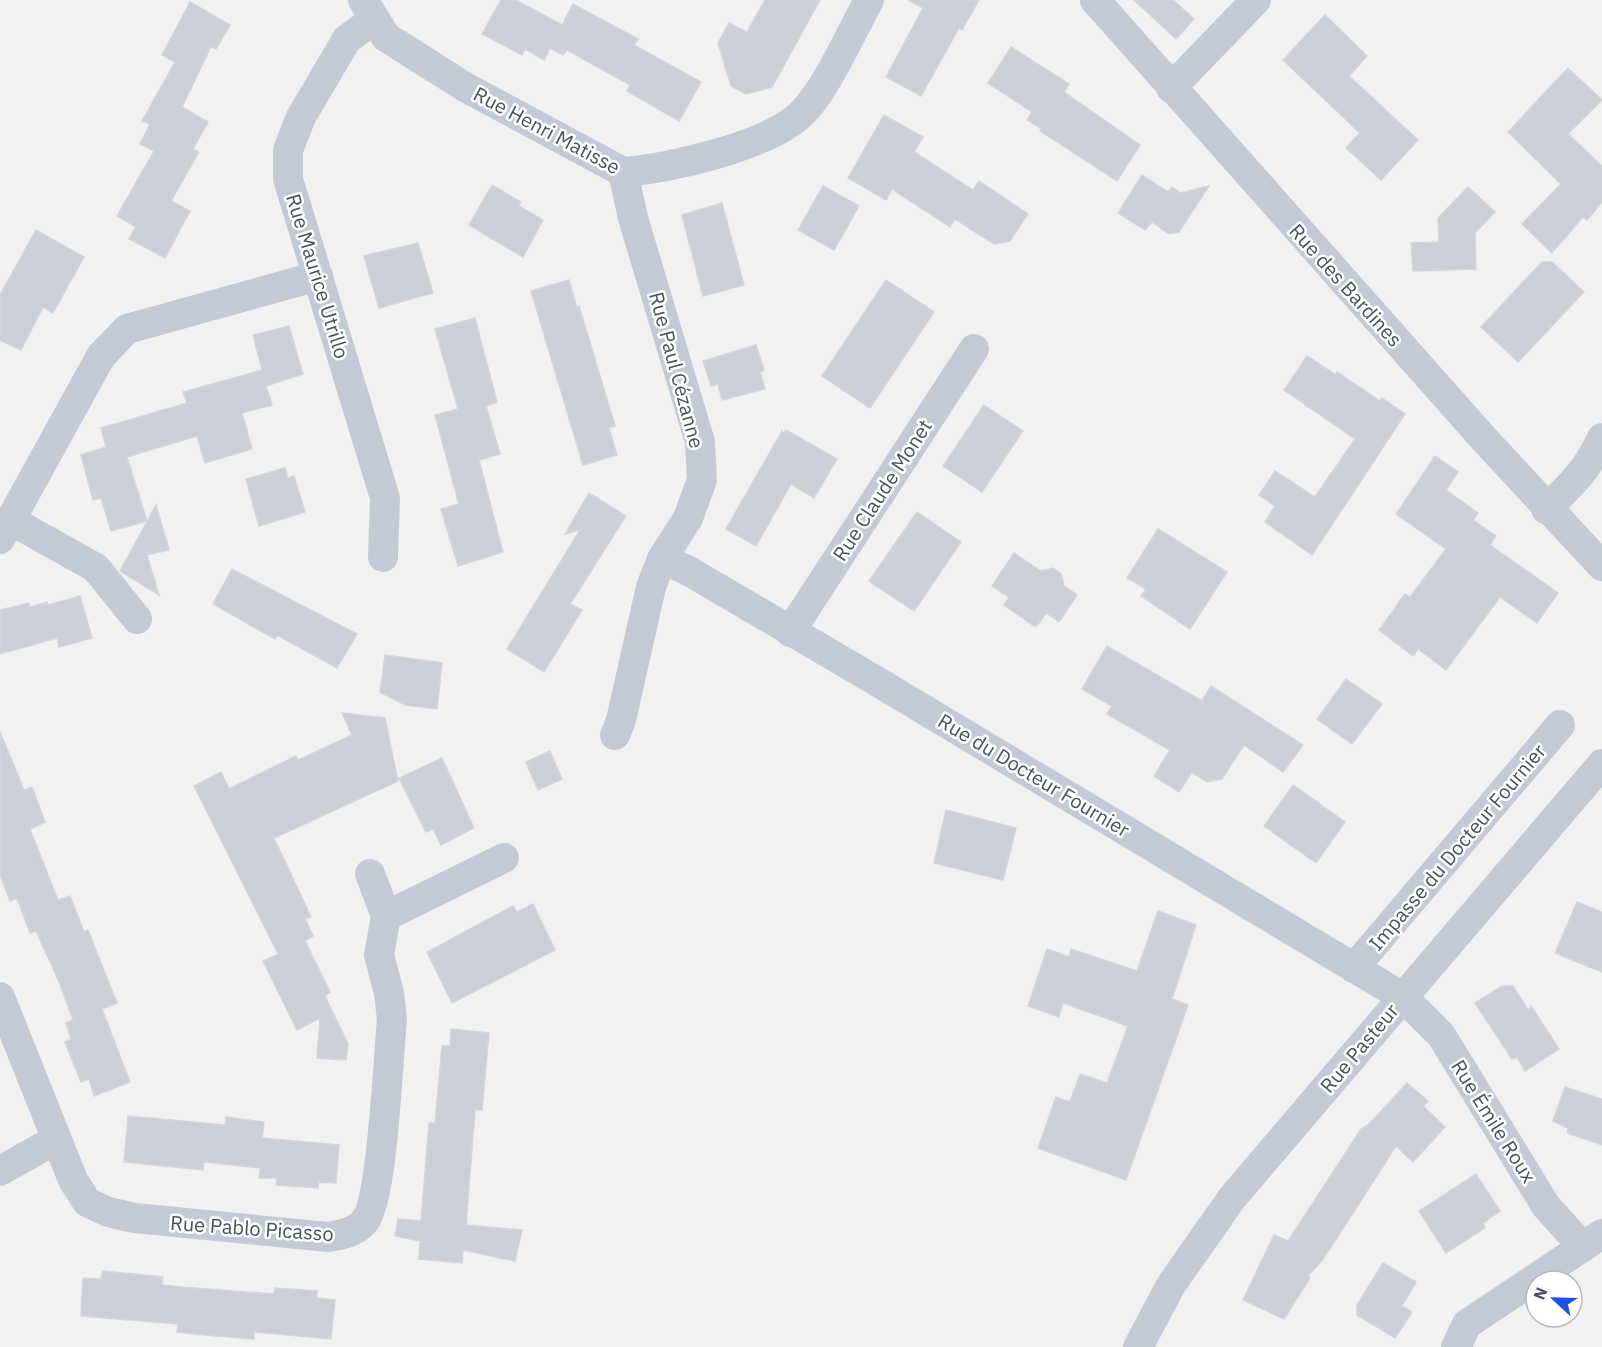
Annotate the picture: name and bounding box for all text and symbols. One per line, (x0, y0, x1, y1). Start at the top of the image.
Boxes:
street label: Rue Henri Matisse (469, 80, 625, 180)
street label: Rue Maurice Utrillo (280, 190, 356, 362)
street label: Rue des Bardines (1284, 218, 1408, 352)
street label: Rue Paul Cézanne (643, 289, 711, 451)
street label: Rue Claude Monet (826, 414, 938, 566)
street label: Rue du Docteur Fournier (933, 707, 1135, 843)
street label: Impasse du Docteur Fournier (1363, 738, 1551, 956)
street label: Rue Pasteur (1314, 998, 1404, 1098)
street label: Rue Émile Roux (1445, 1054, 1543, 1188)
street label: Rue Pablo Picasso (169, 1209, 335, 1247)
north arrow (1524, 1269, 1584, 1329)
text: N (1529, 1284, 1552, 1303)

